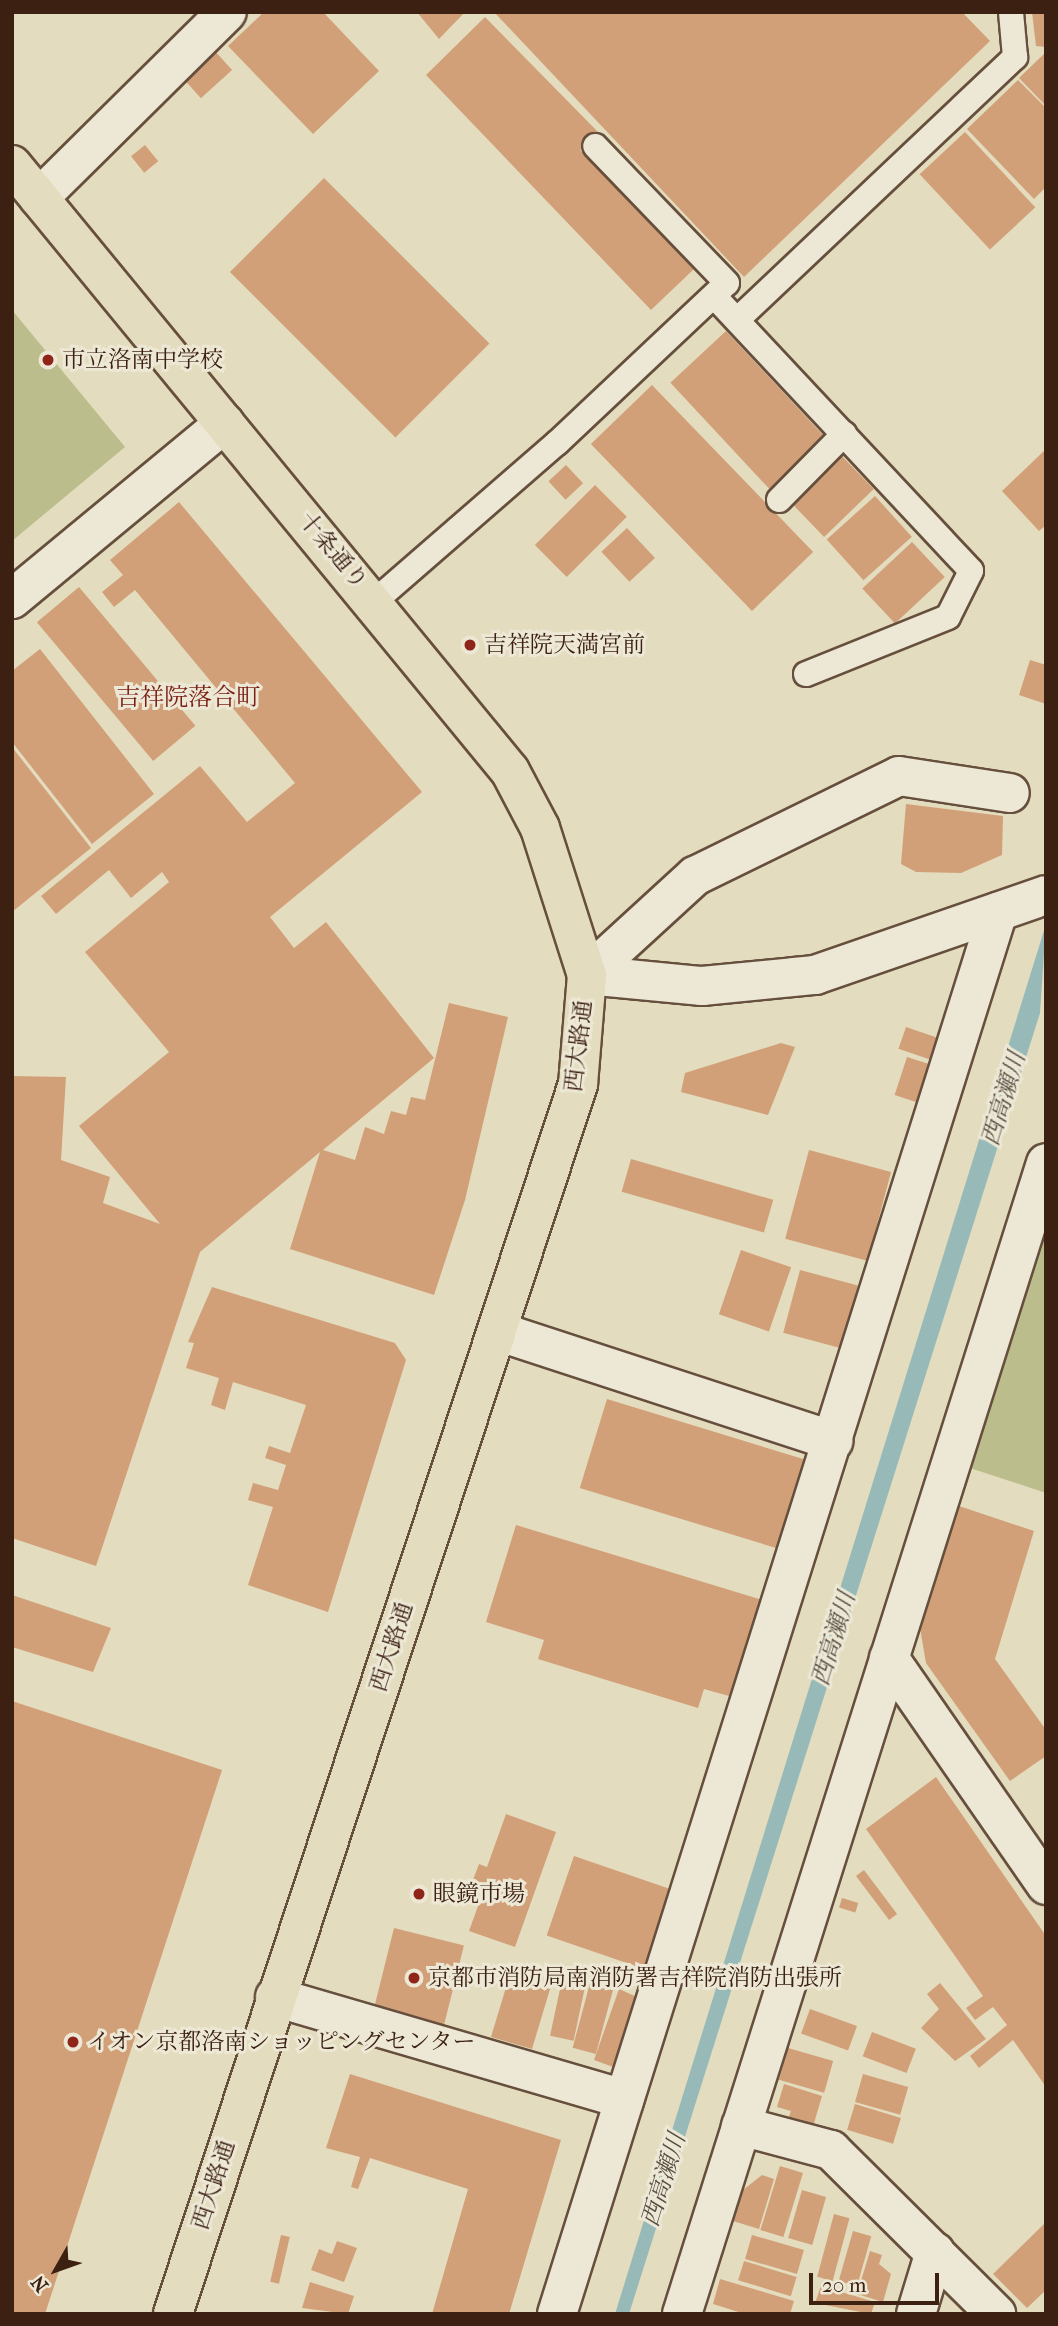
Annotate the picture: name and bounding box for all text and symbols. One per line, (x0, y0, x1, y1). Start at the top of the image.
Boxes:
place label: 市立洛南中学校 (62, 346, 223, 374)
marker: 市立洛南中学校 (40, 352, 56, 368)
street label: 十条通り (293, 507, 373, 595)
place label: 吉祥院天満宮前 (484, 631, 645, 659)
marker: 吉祥院天満宮前 (462, 637, 478, 653)
district label: 吉祥院落合町 (116, 684, 260, 712)
street label: 西大路通 (560, 999, 598, 1093)
water label: 西高瀬川 (976, 1049, 1032, 1149)
water label: 西高瀬川 (806, 1589, 862, 1689)
street label: 西大路通 (365, 1599, 419, 1695)
place label: 眼鏡市場 (433, 1880, 525, 1908)
marker: 眼鏡市場 (411, 1886, 427, 1902)
place label: 京都市消防局南消防署吉祥院消防出張所 (428, 1964, 842, 1992)
marker: 京都市消防局南消防署吉祥院消防出張所 (406, 1970, 422, 1986)
place label: イオン京都洛南ショッピングセンター (87, 2028, 478, 2056)
marker: イオン京都洛南ショッピングセンター (65, 2034, 81, 2050)
water label: 西高瀬川 (636, 2130, 692, 2230)
street label: 西大路通 (187, 2137, 241, 2233)
north arrow (21, 2235, 91, 2305)
scale bar (813, 2260, 942, 2304)
text: N (27, 2271, 53, 2296)
text: 20 m (822, 2273, 866, 2297)

